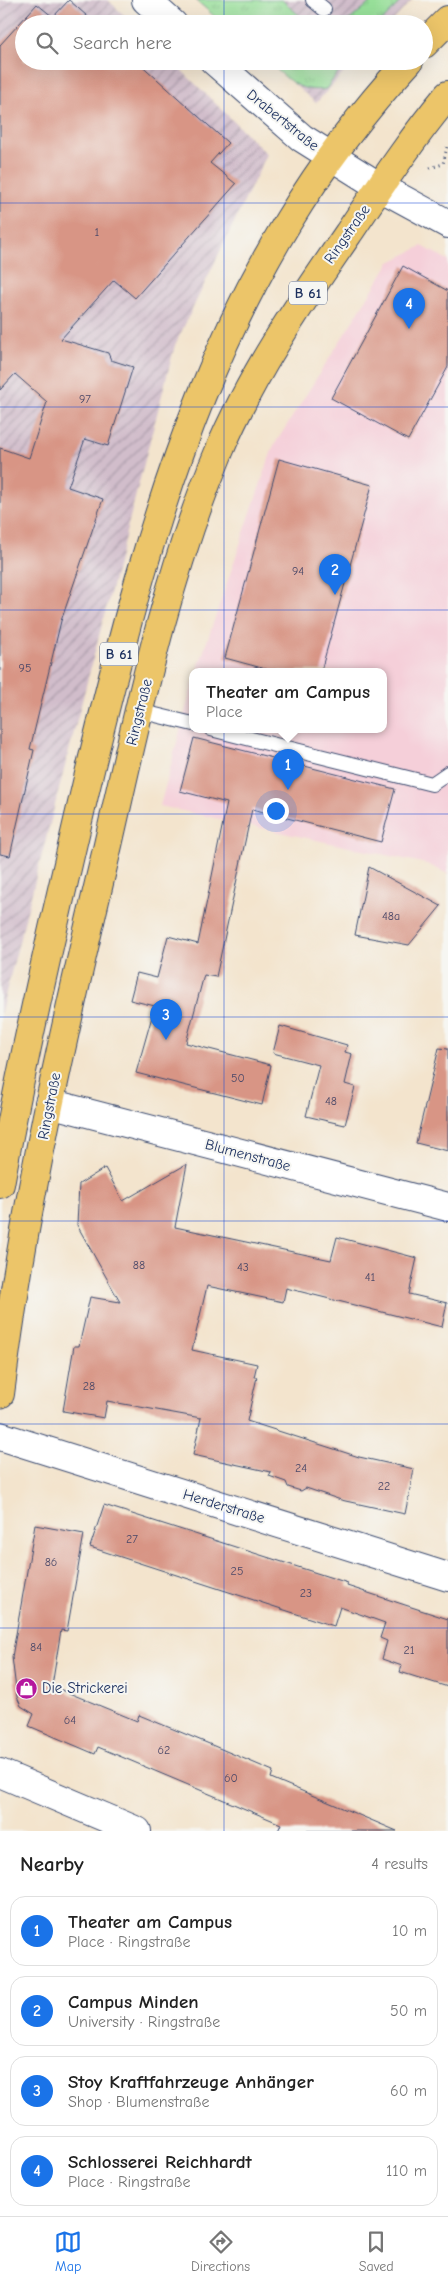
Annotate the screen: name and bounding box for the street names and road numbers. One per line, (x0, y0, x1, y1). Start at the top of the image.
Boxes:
street label: Drabertstraße (243, 85, 323, 155)
street label: Ringstraße (320, 201, 374, 267)
road number: B 61 (289, 282, 327, 304)
road number: B 61 (100, 642, 138, 666)
street label: Ringstraße (122, 676, 156, 747)
street label: Ringstraße (34, 1070, 64, 1141)
street label: Blumenstraße (203, 1135, 293, 1175)
street label: Herderstraße (181, 1485, 268, 1527)

